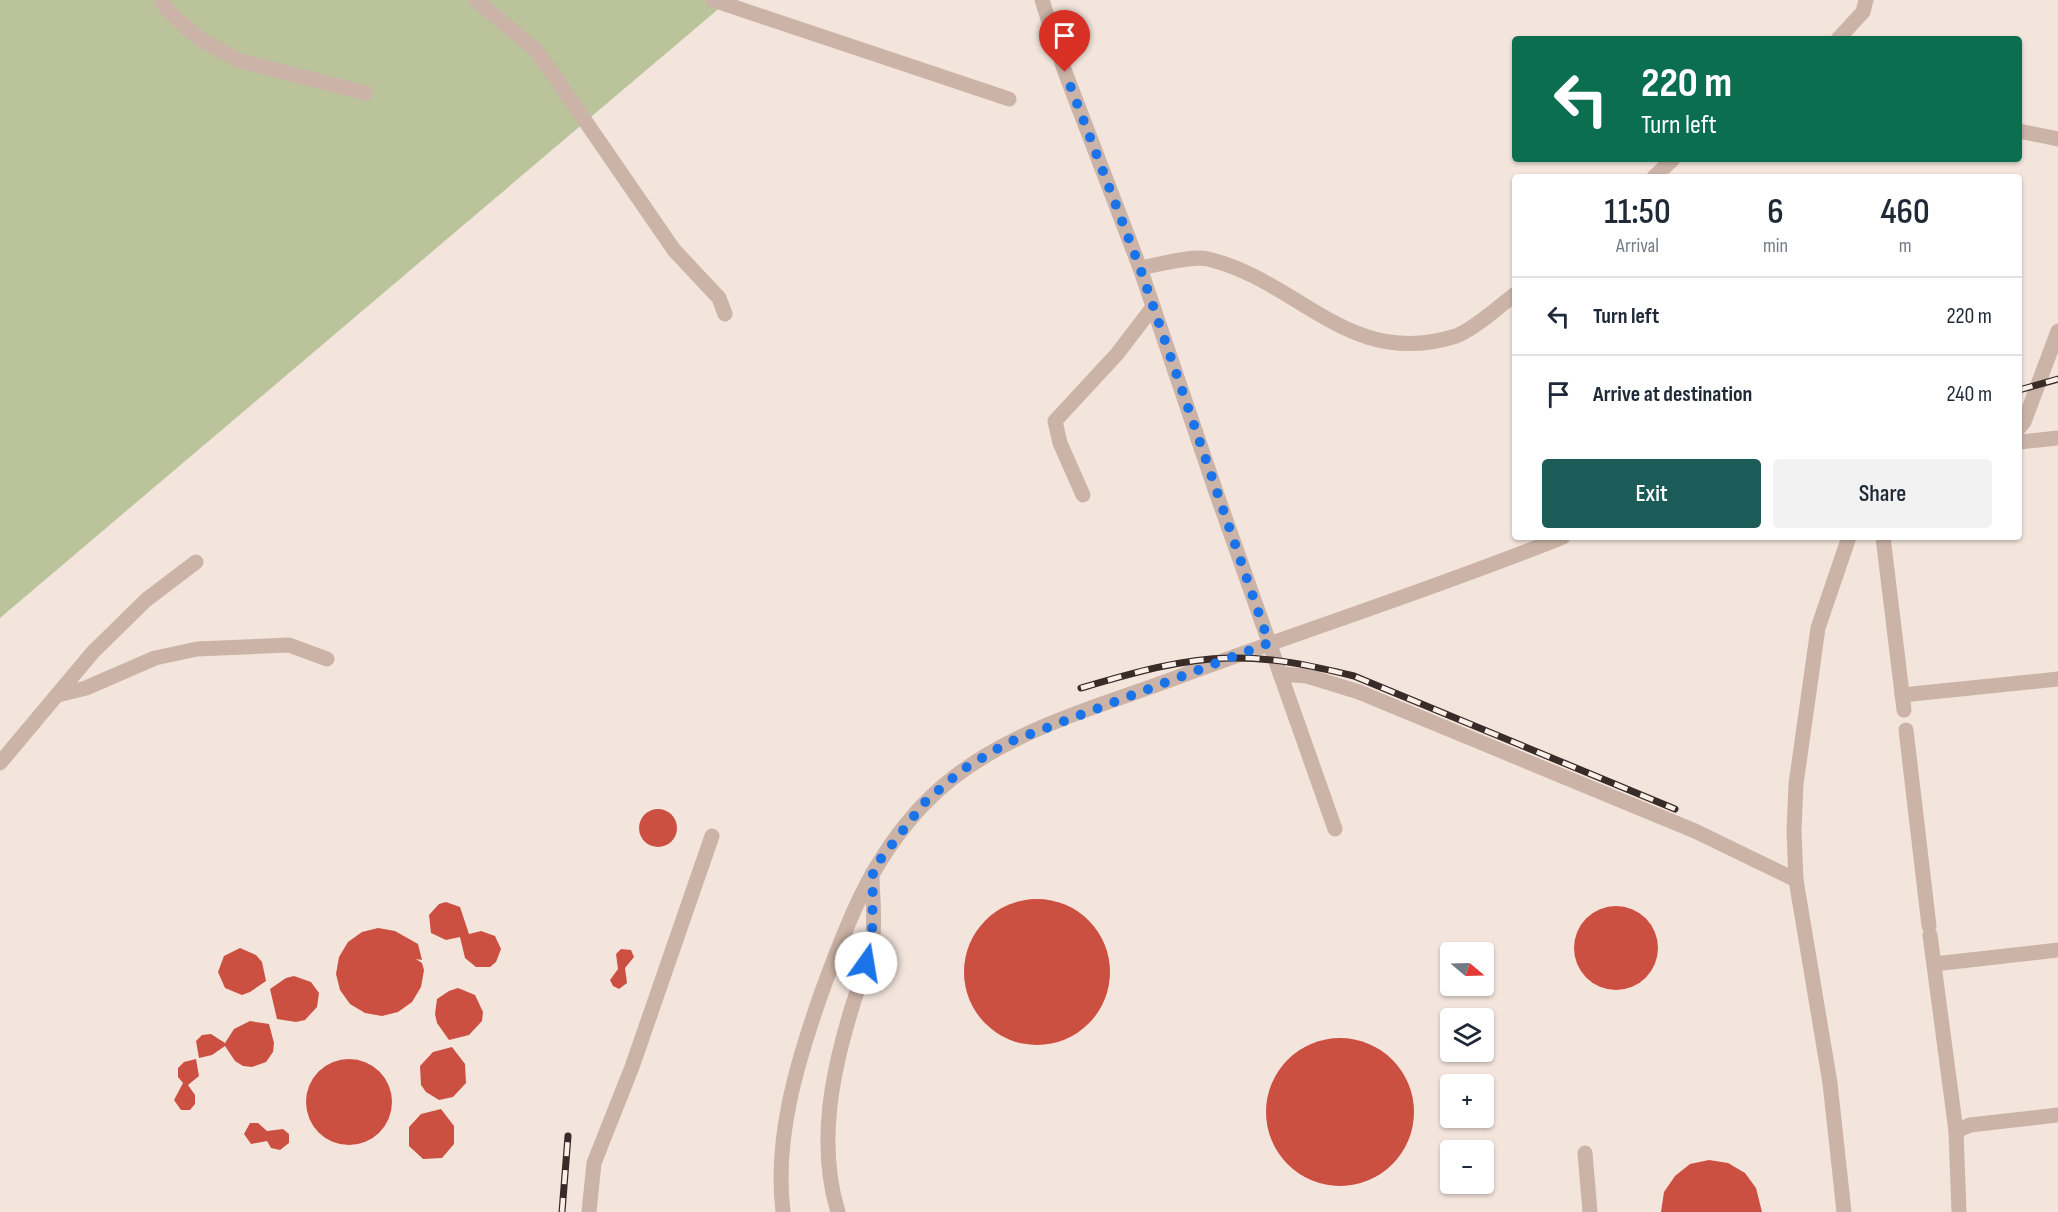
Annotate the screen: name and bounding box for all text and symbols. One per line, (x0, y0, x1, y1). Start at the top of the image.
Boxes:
pin (1039, 10, 1090, 72)
icon: arrive (1048, 19, 1081, 52)
text: 220 m (1641, 58, 1732, 109)
icon: left (1542, 60, 1620, 138)
text: Turn left (1641, 109, 1717, 141)
text: 11:50 (1604, 191, 1671, 234)
text: 6 (1767, 191, 1784, 234)
text: 460 (1880, 191, 1930, 234)
text: Arrival (1616, 234, 1659, 258)
text: min (1763, 234, 1788, 258)
text: m (1899, 234, 1911, 258)
icon: left (1542, 300, 1575, 333)
text: Turn left (1593, 303, 1659, 330)
text: 220 m (1946, 303, 1992, 330)
icon: arrive (1542, 378, 1575, 411)
text: Arrive at destination (1593, 381, 1752, 408)
text: 240 m (1946, 381, 1992, 408)
button: Exit (1542, 459, 1761, 528)
button: Share (1773, 459, 1992, 528)
position arrow (834, 931, 898, 995)
north arrow (1440, 942, 1494, 996)
map controls (1440, 942, 1494, 1194)
button: layers (1440, 1008, 1494, 1062)
button: + (1440, 1074, 1494, 1128)
button: − (1440, 1140, 1494, 1194)

